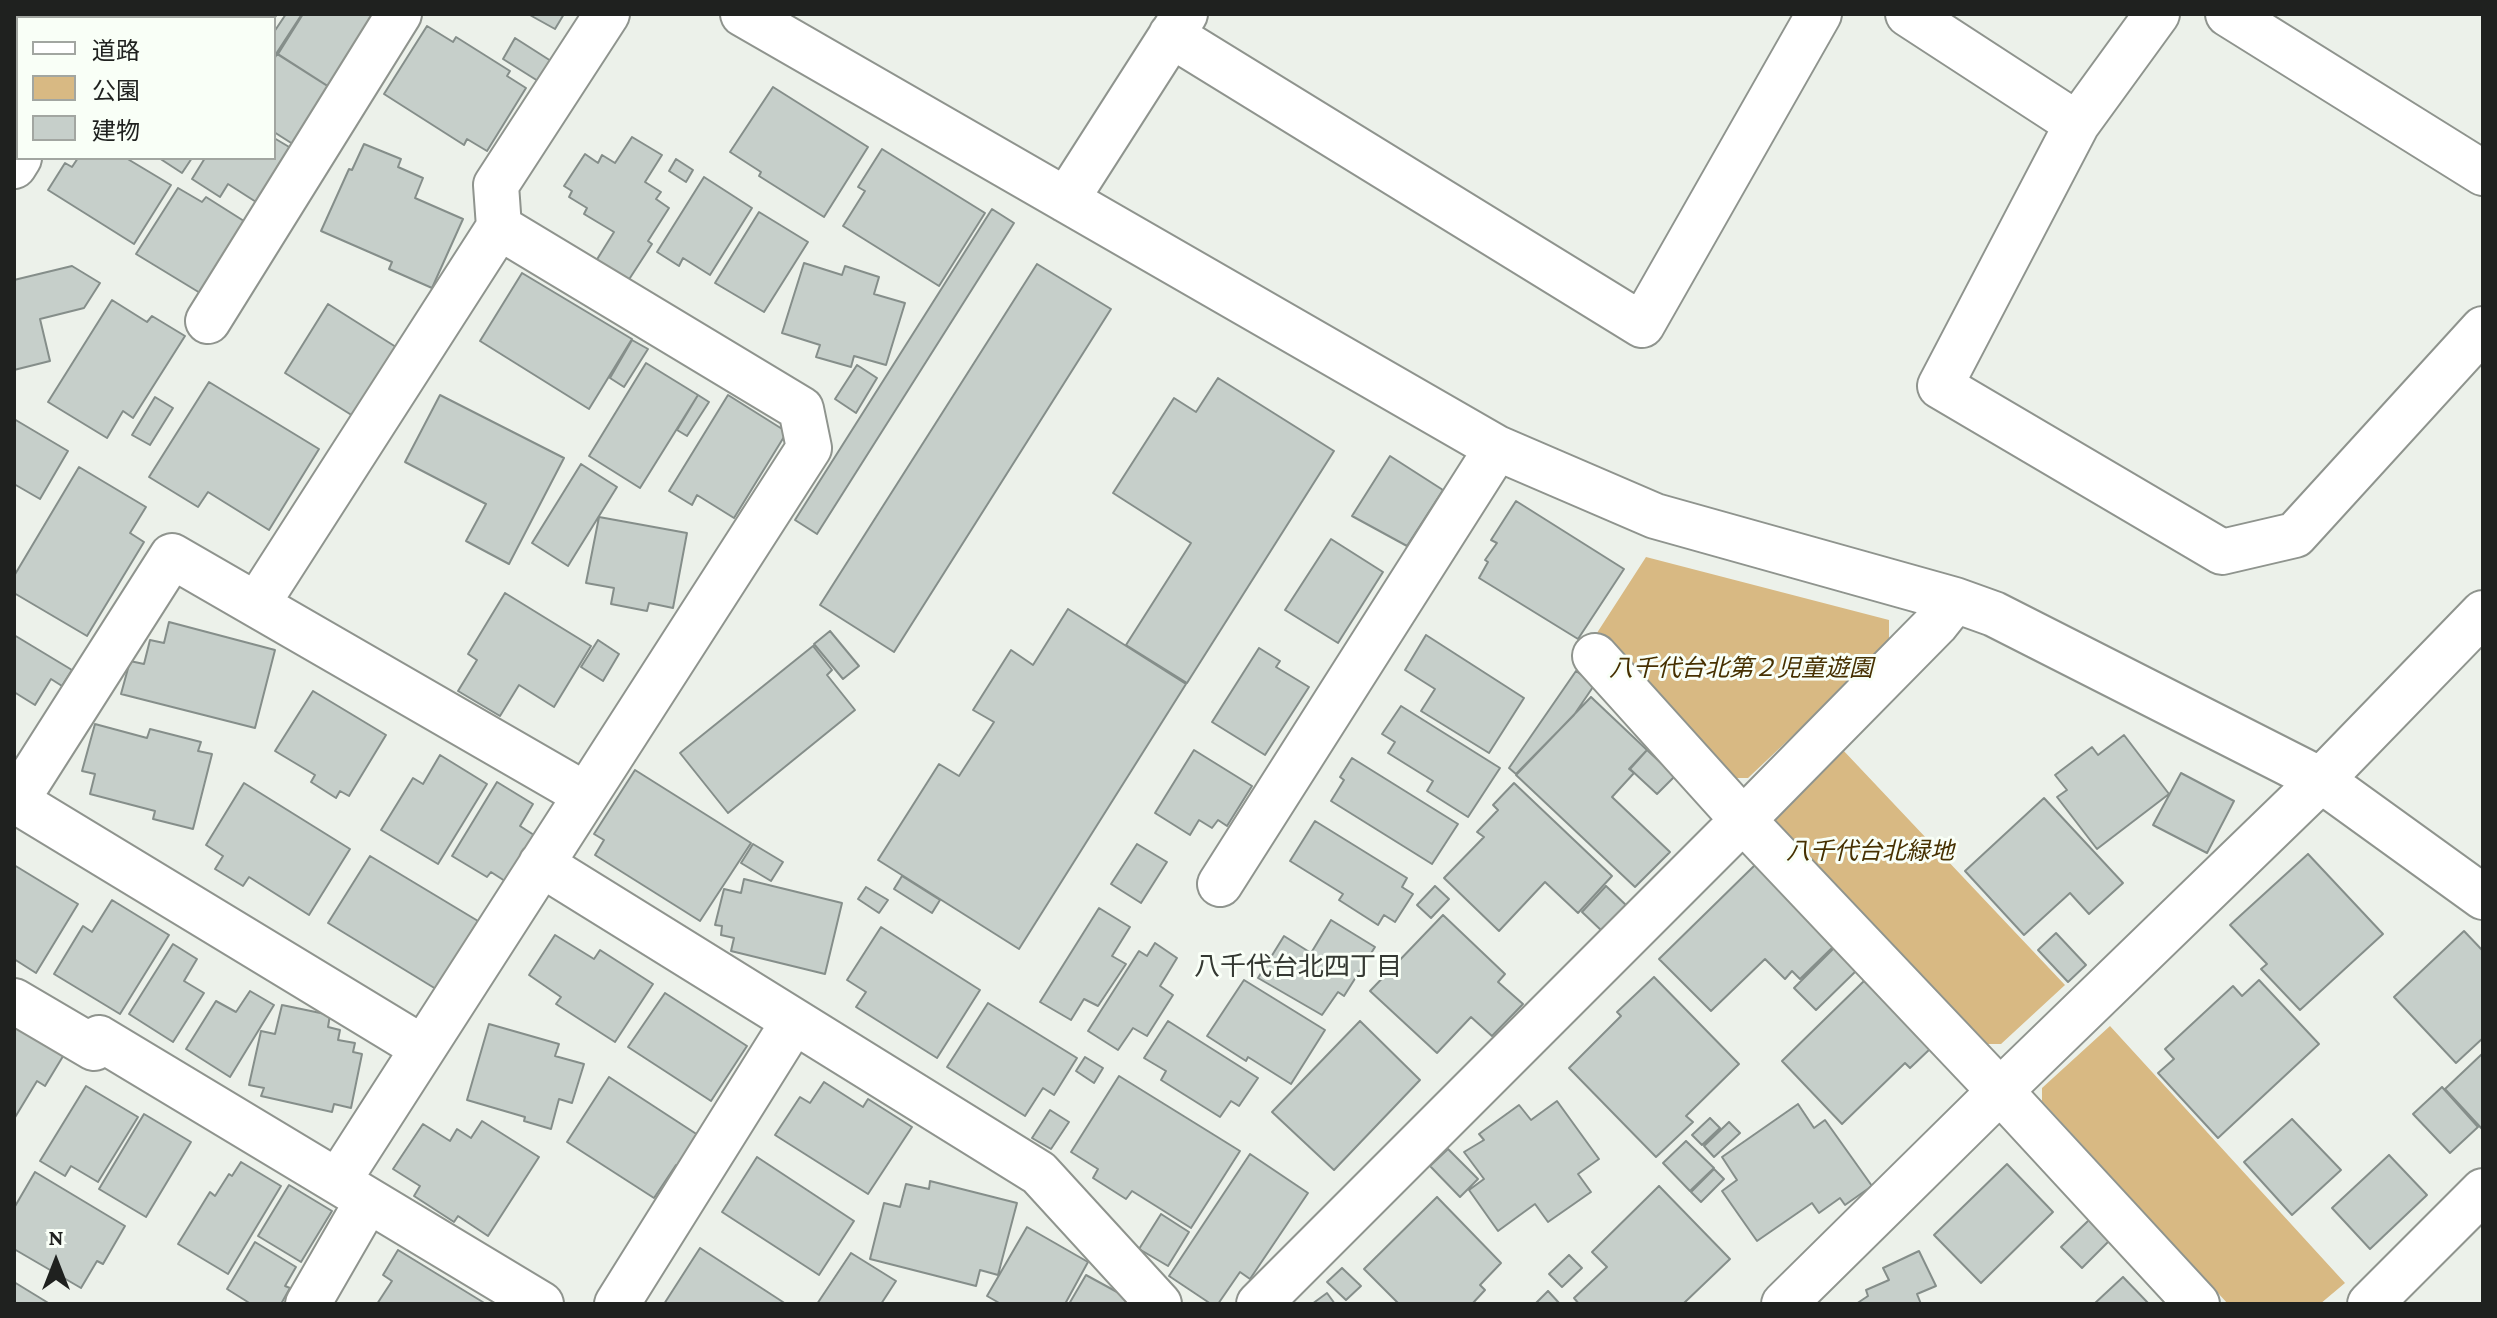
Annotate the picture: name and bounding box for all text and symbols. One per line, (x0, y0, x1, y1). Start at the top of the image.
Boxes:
legend (16, 16, 276, 160)
text: 道路 (92, 37, 140, 64)
text: 公園 (92, 77, 140, 104)
text: 建物 (92, 117, 140, 144)
park label: 八千代台北第２児童遊園 (1609, 655, 1873, 683)
park label: 八千代台北緑地 (1786, 838, 1954, 866)
district label: 八千代台北四丁目 (1194, 951, 1402, 983)
north arrow (16, 1222, 96, 1302)
text: N (49, 1225, 64, 1250)

